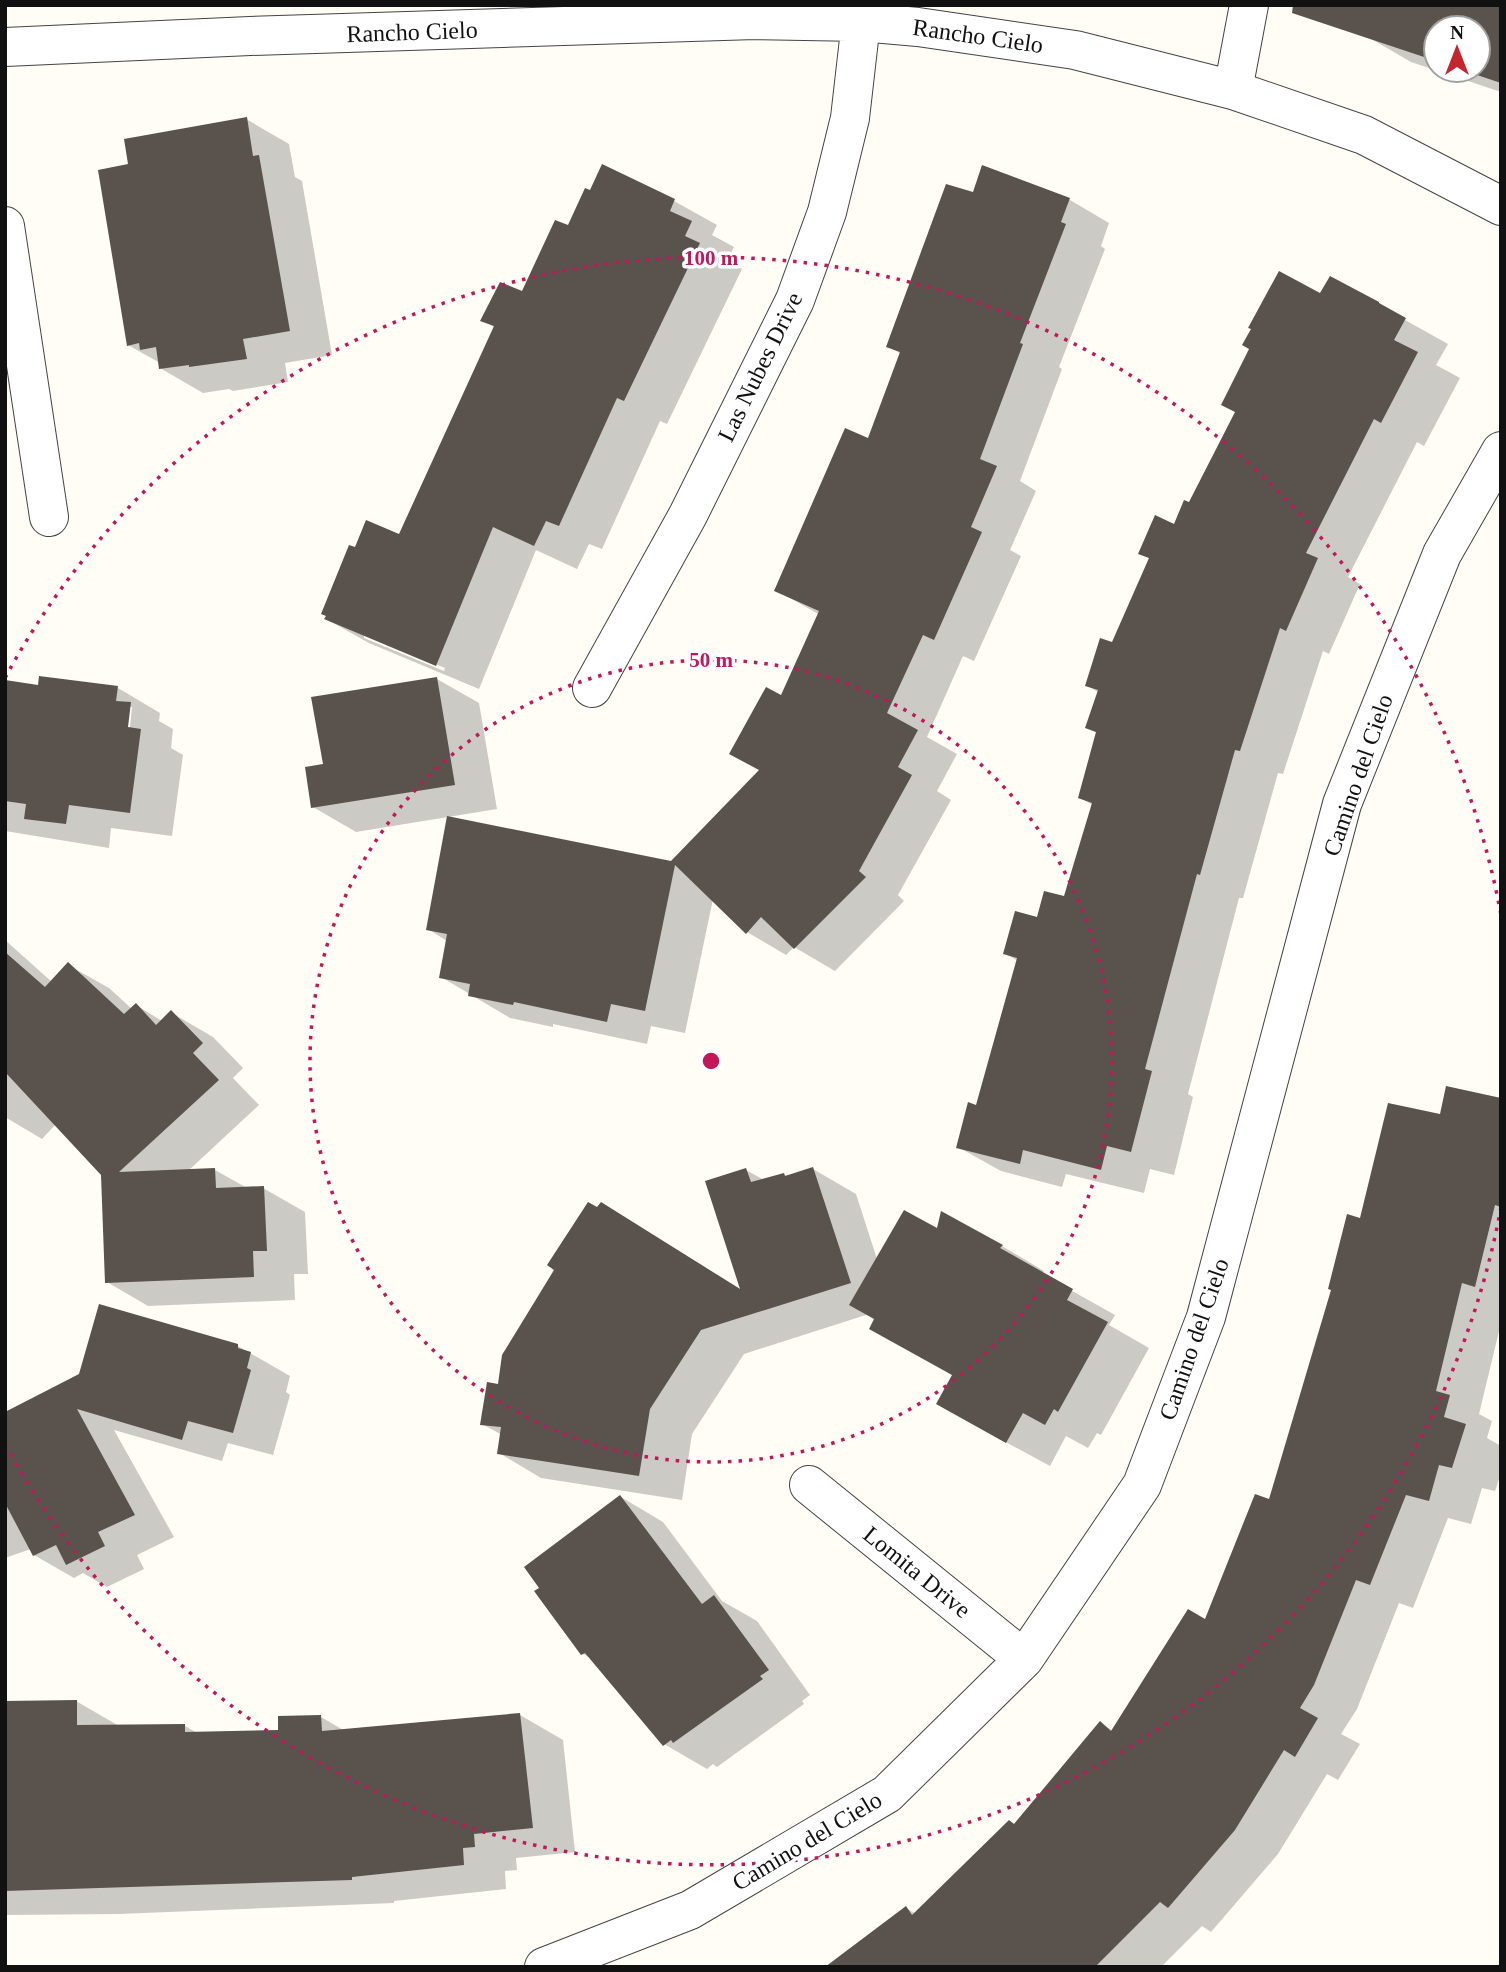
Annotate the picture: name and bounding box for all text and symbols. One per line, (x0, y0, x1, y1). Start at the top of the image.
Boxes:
street label: Rancho Cielo (911, 14, 1045, 58)
north arrow (1422, 14, 1492, 84)
street label: Rancho Cielo (346, 17, 478, 47)
text: N (1450, 22, 1464, 43)
text: 100 m (684, 246, 739, 270)
street label: Las Nubes Drive (713, 288, 807, 446)
text: 50 m (689, 648, 733, 672)
street label: Camino del Cielo (1318, 691, 1398, 859)
centre of rings (699, 1049, 723, 1073)
street label: Camino del Cielo (1154, 1255, 1234, 1423)
street label: Lomita Drive (858, 1521, 976, 1623)
street label: Camino del Cielo (728, 1786, 886, 1896)

